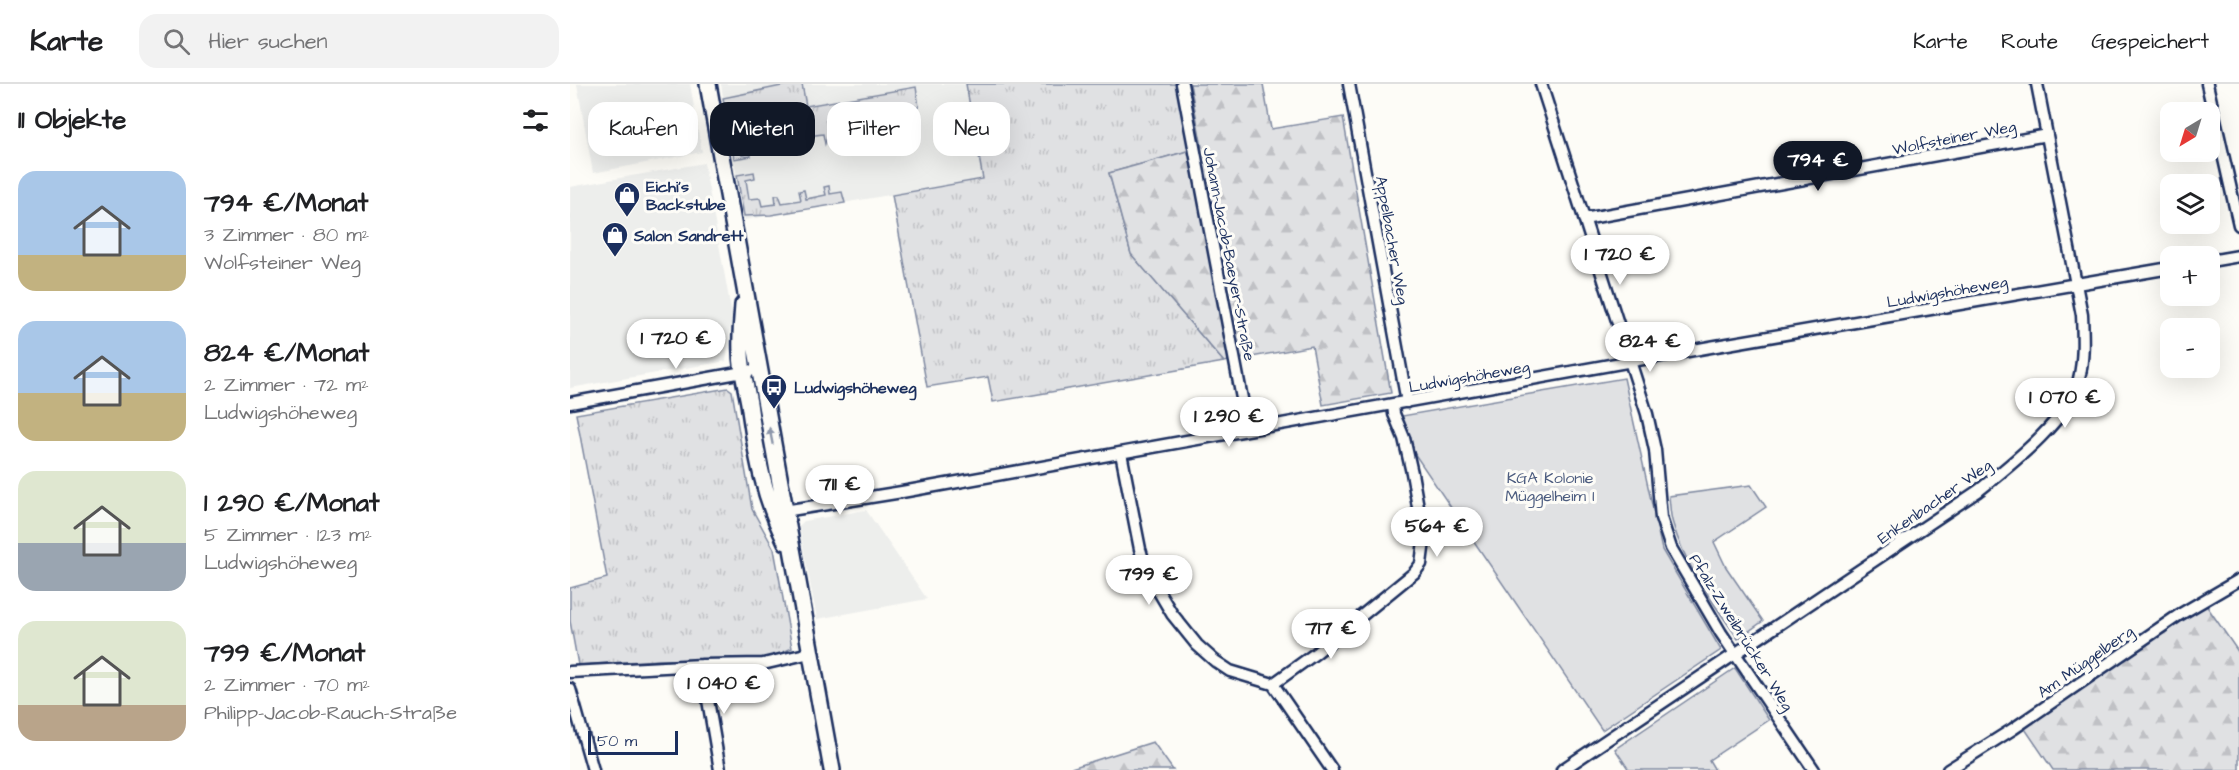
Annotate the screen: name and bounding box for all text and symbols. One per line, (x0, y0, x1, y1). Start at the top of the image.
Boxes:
search box (139, 14, 559, 68)
text: Karte (30, 22, 103, 61)
icon: search (160, 25, 193, 58)
text: Hier suchen (208, 26, 328, 57)
text: Karte (1913, 27, 1968, 56)
text: Route (2001, 27, 2058, 56)
text: Gespeichert (2091, 27, 2209, 56)
text: 11 Objekte (18, 102, 126, 138)
chip: Kaufen (588, 102, 698, 156)
chip: Mieten (710, 102, 815, 156)
chip: Filter (827, 102, 921, 156)
chip: Neu (933, 102, 1010, 156)
north arrow (2160, 102, 2220, 162)
map controls (2160, 102, 2220, 378)
icon: filters (519, 104, 552, 137)
street label: Wolfsteiner Weg (1891, 115, 2018, 162)
pin: 794 € (1776, 141, 1860, 192)
street label: Johann-Jacob-Baeyer-Straße (1197, 145, 1261, 363)
text: 794 € (1787, 146, 1849, 174)
street label: Appelbacher Weg (1369, 174, 1414, 306)
button: layers (2160, 174, 2220, 234)
place label: Eichi's Backstube (646, 176, 726, 216)
shop icon: Eichi's Backstube (612, 180, 642, 218)
text: 794 €/Monat (204, 185, 368, 221)
icon: home (66, 195, 138, 267)
shop icon: Salon Sandrett (600, 220, 630, 258)
text: 3 Zimmer · 80 m² (204, 221, 369, 249)
place label: Salon Sandrett (633, 225, 744, 247)
pin: 1 720 € (1565, 235, 1675, 286)
text: 1 720 € (1585, 240, 1655, 268)
button: + (2160, 246, 2220, 306)
text: Wolfsteiner Weg (204, 249, 361, 277)
street label: Ludwigshöheweg (1885, 271, 2010, 314)
button: − (2160, 318, 2220, 378)
pin: 1 720 € (621, 319, 731, 370)
pin: 824 € (1608, 322, 1692, 373)
text: 1 720 € (641, 324, 711, 352)
text: 824 € (1619, 327, 1681, 355)
text: 824 €/Monat (204, 335, 369, 371)
icon: home (66, 345, 138, 417)
street label: Ludwigshöheweg (1407, 356, 1532, 399)
text: 2 Zimmer · 72 m² (204, 371, 369, 399)
bus stop icon: Ludwigshöheweg (759, 372, 789, 410)
place label: Ludwigshöheweg (794, 377, 917, 401)
pin: 1 070 € (2010, 378, 2120, 429)
text: 1 070 € (2029, 383, 2101, 411)
pin: 1 290 € (1174, 397, 1284, 448)
text: Ludwigshöheweg (204, 399, 357, 427)
text: 1 290 € (1194, 402, 1264, 430)
one-way arrow (766, 426, 775, 445)
street label: Enkenbacher Weg (1873, 454, 1997, 550)
pin: 711 € (798, 465, 882, 516)
park label: KGA Kolonie Müggelheim I (1505, 467, 1595, 508)
text: 711 € (819, 470, 861, 498)
text: 1 290 €/Monat (204, 485, 380, 521)
icon: home (66, 495, 138, 567)
pin: 564 € (1395, 507, 1479, 558)
text: 564 € (1405, 512, 1469, 540)
text: 5 Zimmer · 123 m² (204, 521, 372, 549)
text: Ludwigshöheweg (204, 549, 357, 577)
street label: Pfalz-Zweibrücker Weg (1683, 550, 1799, 716)
pin: 799 € (1107, 555, 1191, 606)
text: 799 € (1120, 560, 1178, 588)
pin: 717 € (1289, 609, 1373, 660)
text: 717 € (1305, 614, 1357, 642)
street label: Am Müggelberg (2033, 620, 2139, 704)
text: 799 €/Monat (204, 635, 365, 671)
icon: home (66, 645, 138, 717)
pin: 1 040 € (669, 664, 779, 715)
text: 1 040 € (687, 669, 761, 697)
text: 2 Zimmer · 70 m² (204, 671, 370, 699)
text: Philipp-Jacob-Rauch-Straße (204, 699, 457, 727)
scale bar (588, 728, 678, 756)
text: 50 m (597, 730, 637, 752)

